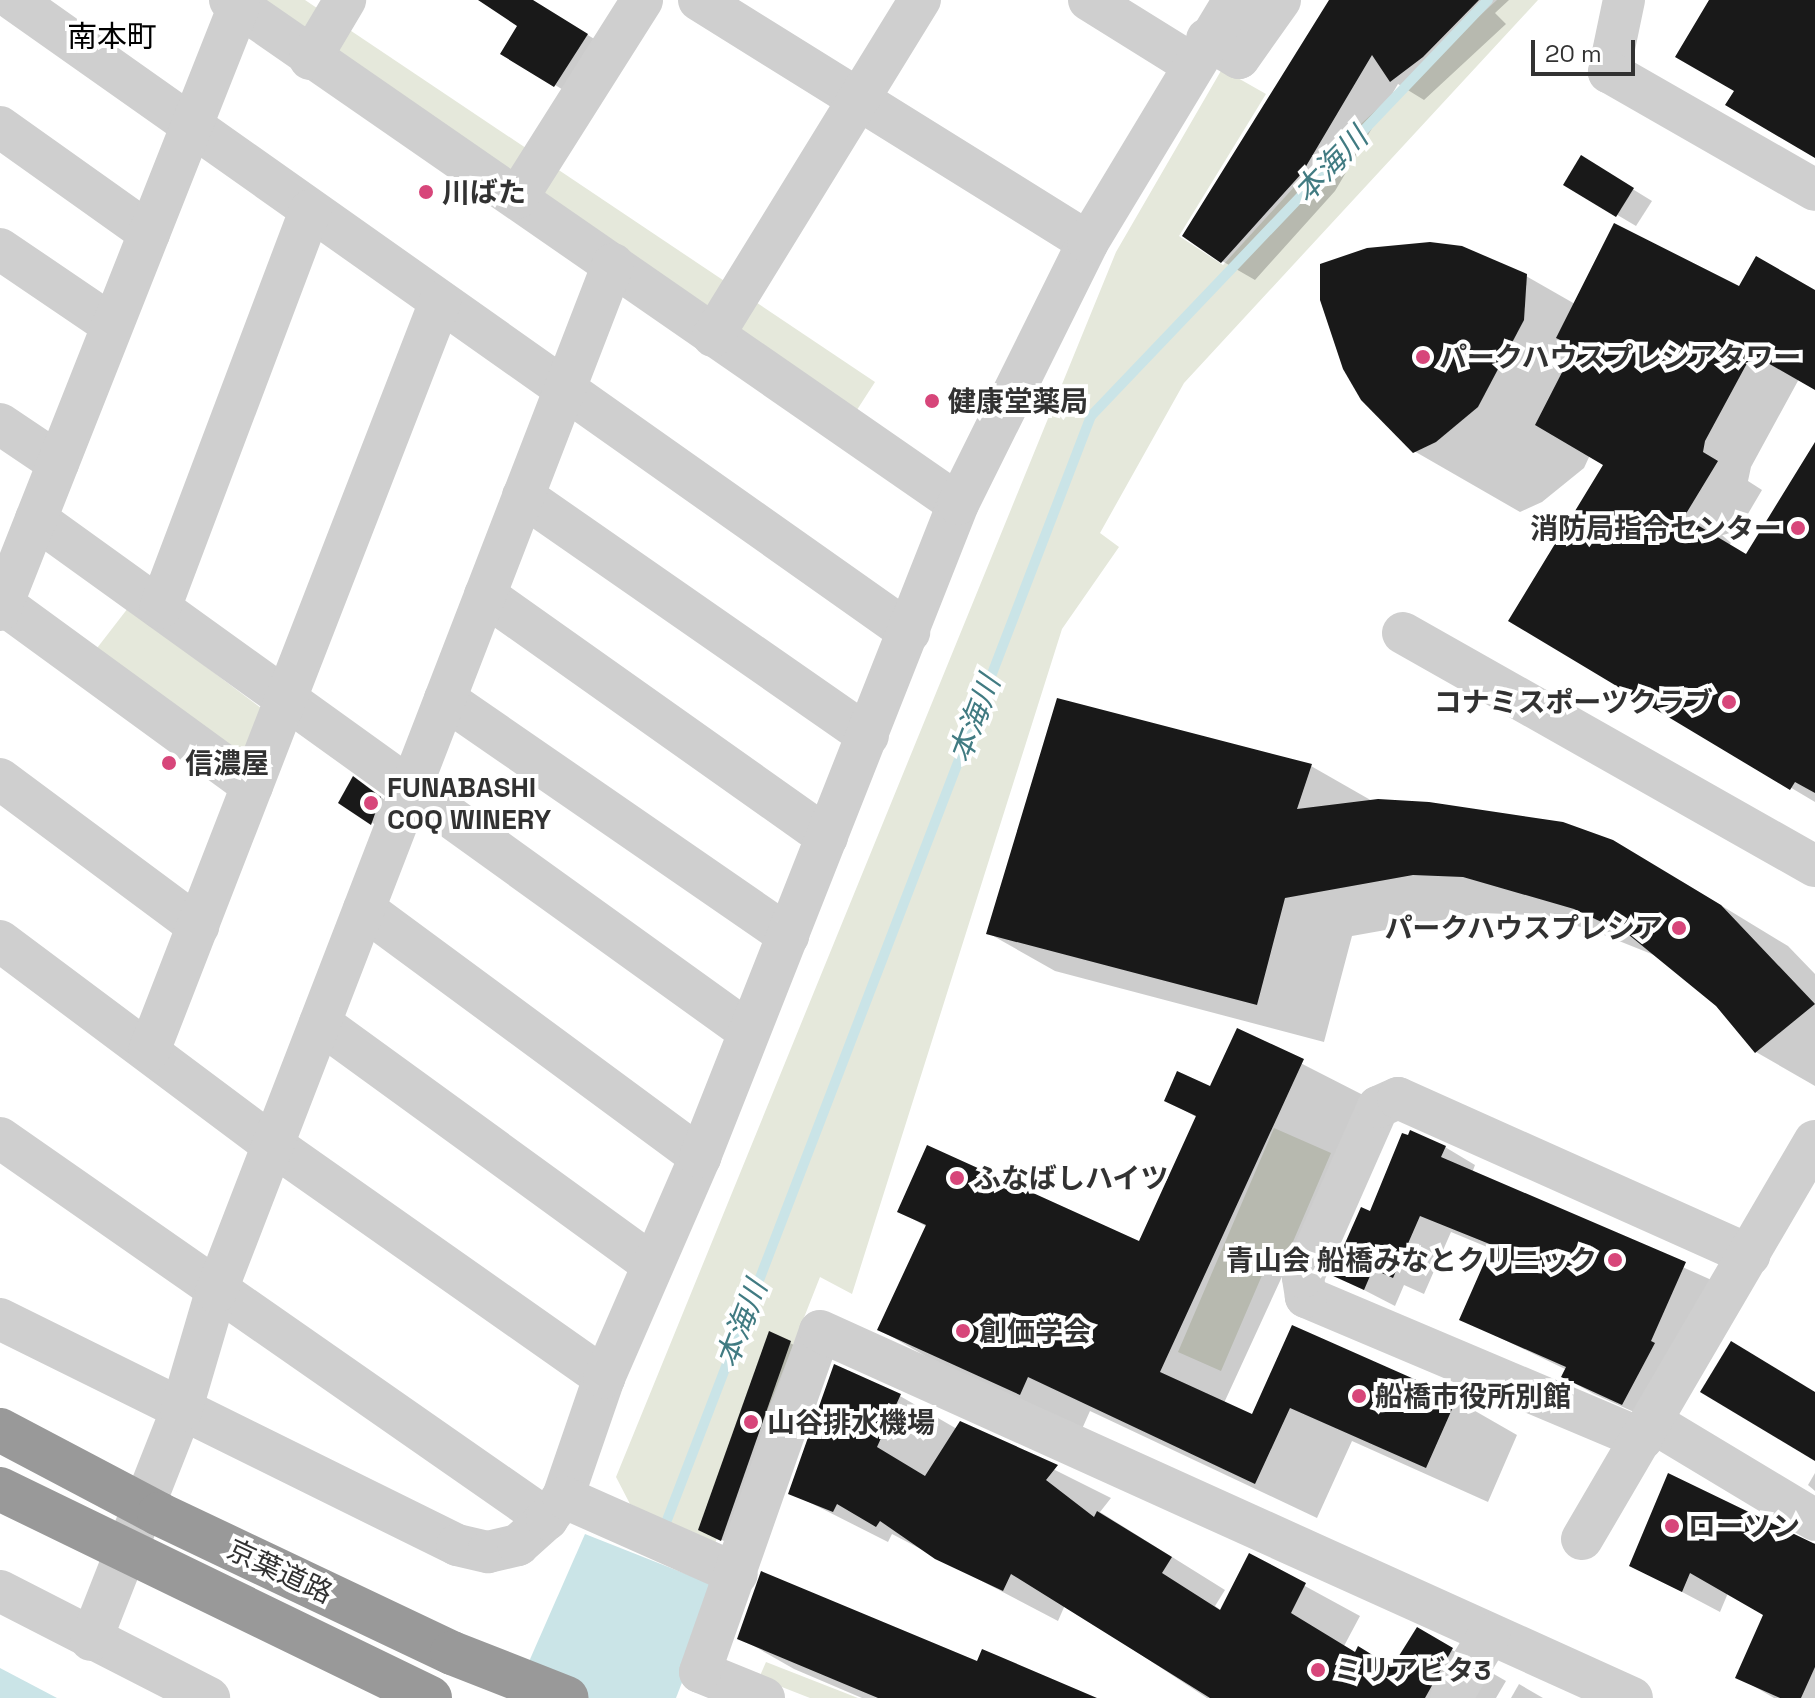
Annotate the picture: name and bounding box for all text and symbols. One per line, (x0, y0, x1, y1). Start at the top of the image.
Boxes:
district label: 南本町 (67, 19, 157, 55)
scale bar (1535, 24, 1639, 74)
text: 20 m (1545, 38, 1602, 69)
water label: 本海川 (1287, 120, 1375, 210)
place label: 川ばた (442, 175, 526, 209)
marker: 川ばた (417, 183, 435, 201)
place label: パークハウスプレシアタワー (1439, 340, 1803, 374)
marker: パークハウスプレシアタワー (1414, 348, 1432, 366)
place label: 健康堂薬局 (948, 384, 1088, 418)
marker: 健康堂薬局 (923, 392, 941, 410)
place label: 消防局指令センター (1530, 511, 1782, 545)
marker: 消防局指令センター (1789, 519, 1807, 537)
water label: 本海川 (942, 671, 1008, 767)
place label: コナミスポーツクラブ (1433, 685, 1713, 719)
marker: コナミスポーツクラブ (1720, 693, 1738, 711)
place label: 信濃屋 (185, 746, 269, 780)
marker: 信濃屋 (160, 754, 178, 772)
place label: FUNABASHI COQ WINERY (387, 770, 551, 836)
marker: FUNABASHI COQ WINERY (362, 794, 380, 812)
place label: パークハウスプレシア (1383, 911, 1663, 945)
marker: パークハウスプレシア (1670, 919, 1688, 937)
place label: ふなばしハイツ (973, 1161, 1169, 1195)
marker: ふなばしハイツ (948, 1169, 966, 1187)
place label: 青山会 船橋みなとクリニック (1226, 1243, 1597, 1277)
marker: 青山会 船橋みなとクリニック (1604, 1249, 1626, 1271)
water label: 本海川 (709, 1276, 775, 1372)
place label: 創価学会 (979, 1314, 1091, 1348)
marker: 創価学会 (954, 1322, 972, 1340)
place label: 船橋市役所別館 (1375, 1379, 1571, 1413)
marker: 船橋市役所別館 (1350, 1387, 1368, 1405)
place label: 山谷排水機場 (767, 1405, 935, 1439)
marker: 山谷排水機場 (742, 1413, 760, 1431)
place label: ローソン (1688, 1509, 1800, 1543)
marker: ローソン (1663, 1517, 1681, 1535)
street label: 京葉道路 (222, 1532, 338, 1610)
place label: ミリアビタ3 (1334, 1653, 1491, 1687)
marker: ミリアビタ3 (1309, 1661, 1327, 1679)

